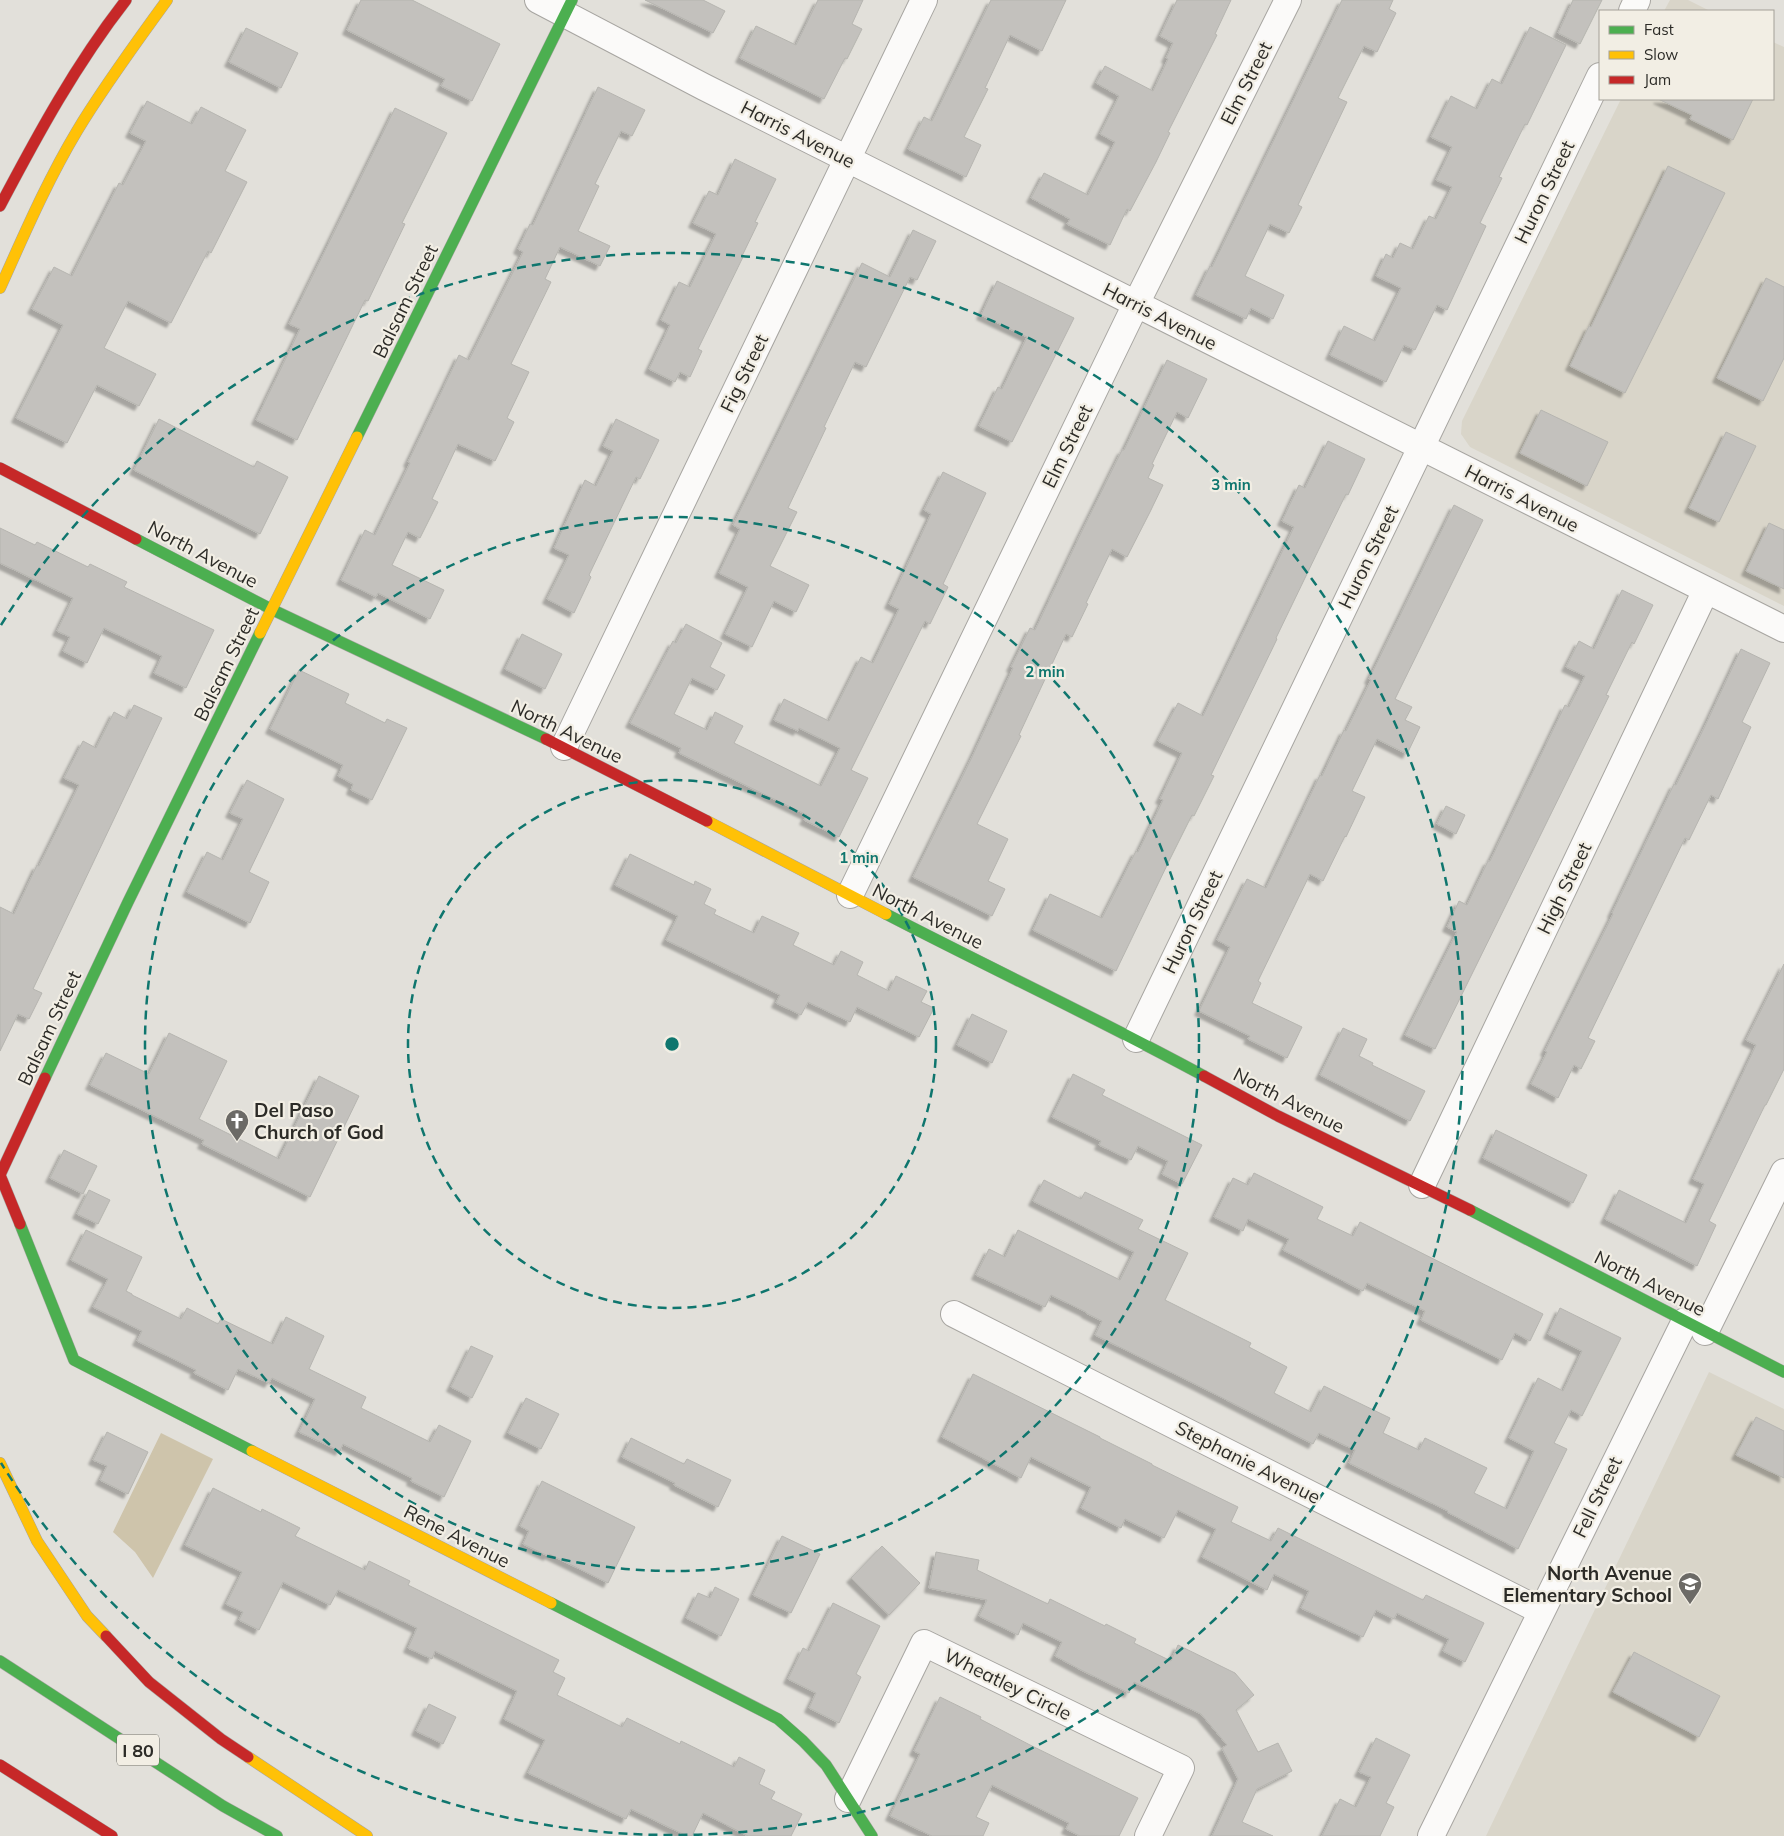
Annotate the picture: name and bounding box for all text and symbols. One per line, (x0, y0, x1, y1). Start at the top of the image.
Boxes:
legend (1599, 10, 1774, 100)
text: Fast (1644, 20, 1674, 39)
street label: Elm Street (1215, 37, 1277, 128)
text: Slow (1644, 45, 1678, 64)
text: Jam (1644, 70, 1671, 89)
street label: Harris Avenue (737, 95, 859, 173)
street label: Huron Street (1509, 136, 1579, 247)
street label: Balsam Street (367, 240, 443, 362)
street label: Harris Avenue (1099, 277, 1221, 355)
street label: Fig Street (715, 330, 773, 416)
street label: Elm Street (1037, 400, 1098, 492)
street label: Harris Avenue (1461, 459, 1583, 537)
text: 3 min (1211, 475, 1251, 494)
street label: Huron Street (1333, 501, 1403, 612)
street label: North Avenue (144, 515, 262, 593)
street label: Balsam Street (188, 603, 264, 725)
text: 2 min (1025, 662, 1065, 681)
street label: North Avenue (507, 694, 627, 768)
street label: High Street (1531, 838, 1597, 938)
text: 1 min (839, 848, 879, 867)
street label: Huron Street (1157, 866, 1227, 977)
street label: North Avenue (868, 878, 988, 954)
street label: Balsam Street (12, 966, 86, 1089)
centre of rings (663, 1035, 681, 1053)
street label: North Avenue (1229, 1062, 1349, 1138)
place label: Del Paso Church of God (254, 1098, 384, 1144)
church icon: Del Paso Church of God (224, 1108, 250, 1142)
street label: North Avenue (1590, 1245, 1710, 1321)
street label: Stephanie Avenue (1171, 1415, 1325, 1509)
street label: Fell Street (1567, 1452, 1627, 1541)
street label: Rene Avenue (400, 1499, 514, 1573)
place label: North Avenue Elementary School (1503, 1561, 1672, 1607)
school or university icon: North Avenue Elementary School (1677, 1571, 1703, 1605)
street label: Wheatley Circle (940, 1643, 1076, 1725)
road number: I 80 (117, 1734, 159, 1766)

